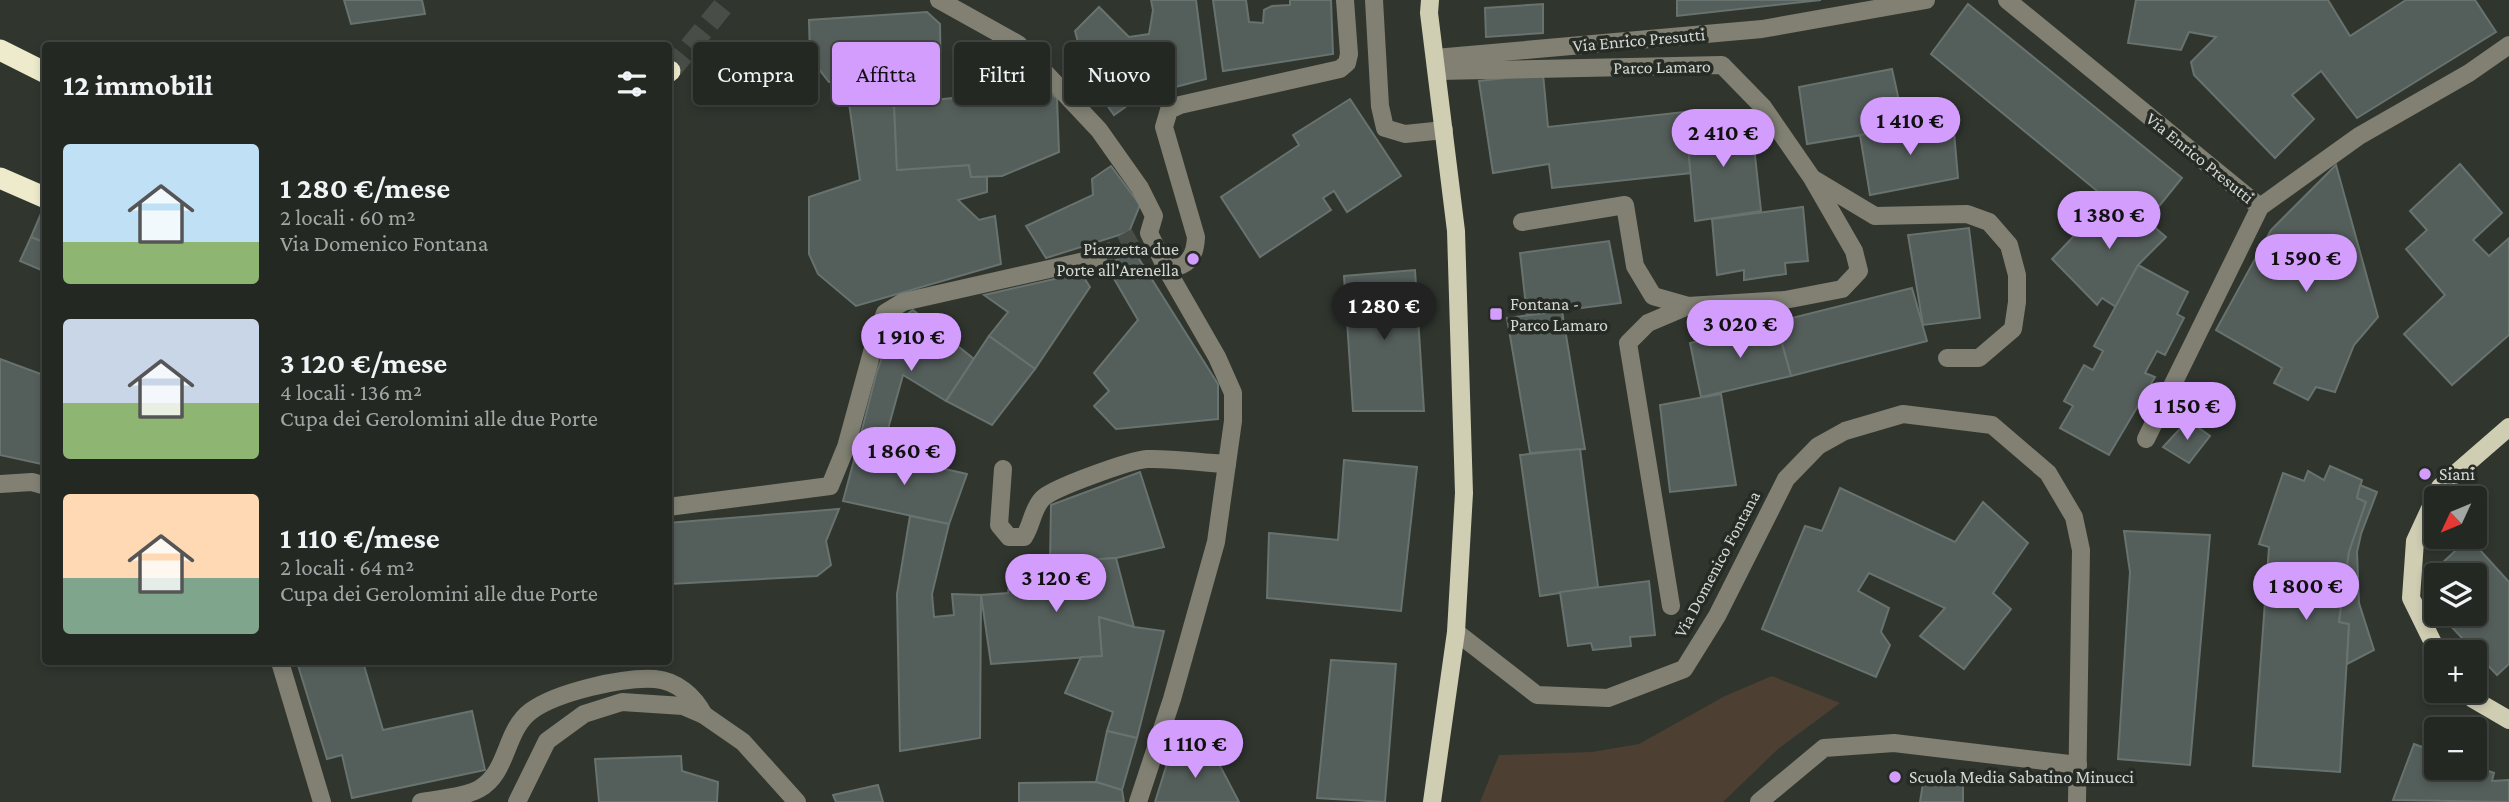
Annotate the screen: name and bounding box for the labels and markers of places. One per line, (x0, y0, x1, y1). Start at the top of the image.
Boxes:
pin: 1 410 € (1845, 97, 1975, 157)
pin: 2 410 € (1658, 110, 1788, 169)
pin: 1 380 € (2044, 191, 2174, 251)
pin: 1 590 € (2241, 234, 2371, 294)
place label: Piazzetta due Porte all'Arenella (1057, 239, 1179, 280)
marker: Piazzetta due Porte all'Arenella (1185, 251, 1201, 267)
pin: 1 280 € (1319, 282, 1449, 342)
place label: Fontana - Parco Lamaro (1510, 294, 1608, 335)
pin: 3 020 € (1675, 300, 1805, 360)
marker: Fontana - Parco Lamaro (1488, 306, 1504, 322)
pin: 1 910 € (846, 314, 976, 373)
pin: 1 150 € (2122, 382, 2252, 442)
pin: 1 860 € (839, 428, 969, 487)
place label: Siani (2439, 464, 2475, 484)
marker: Siani (2417, 466, 2433, 482)
pin: 3 120 € (991, 554, 1121, 614)
pin: 1 800 € (2241, 562, 2371, 622)
pin: 1 110 € (1130, 720, 1260, 780)
place label: Scuola Media Sabatino Minucci (1909, 767, 2134, 787)
marker: Scuola Media Sabatino Minucci (1887, 769, 1903, 785)

